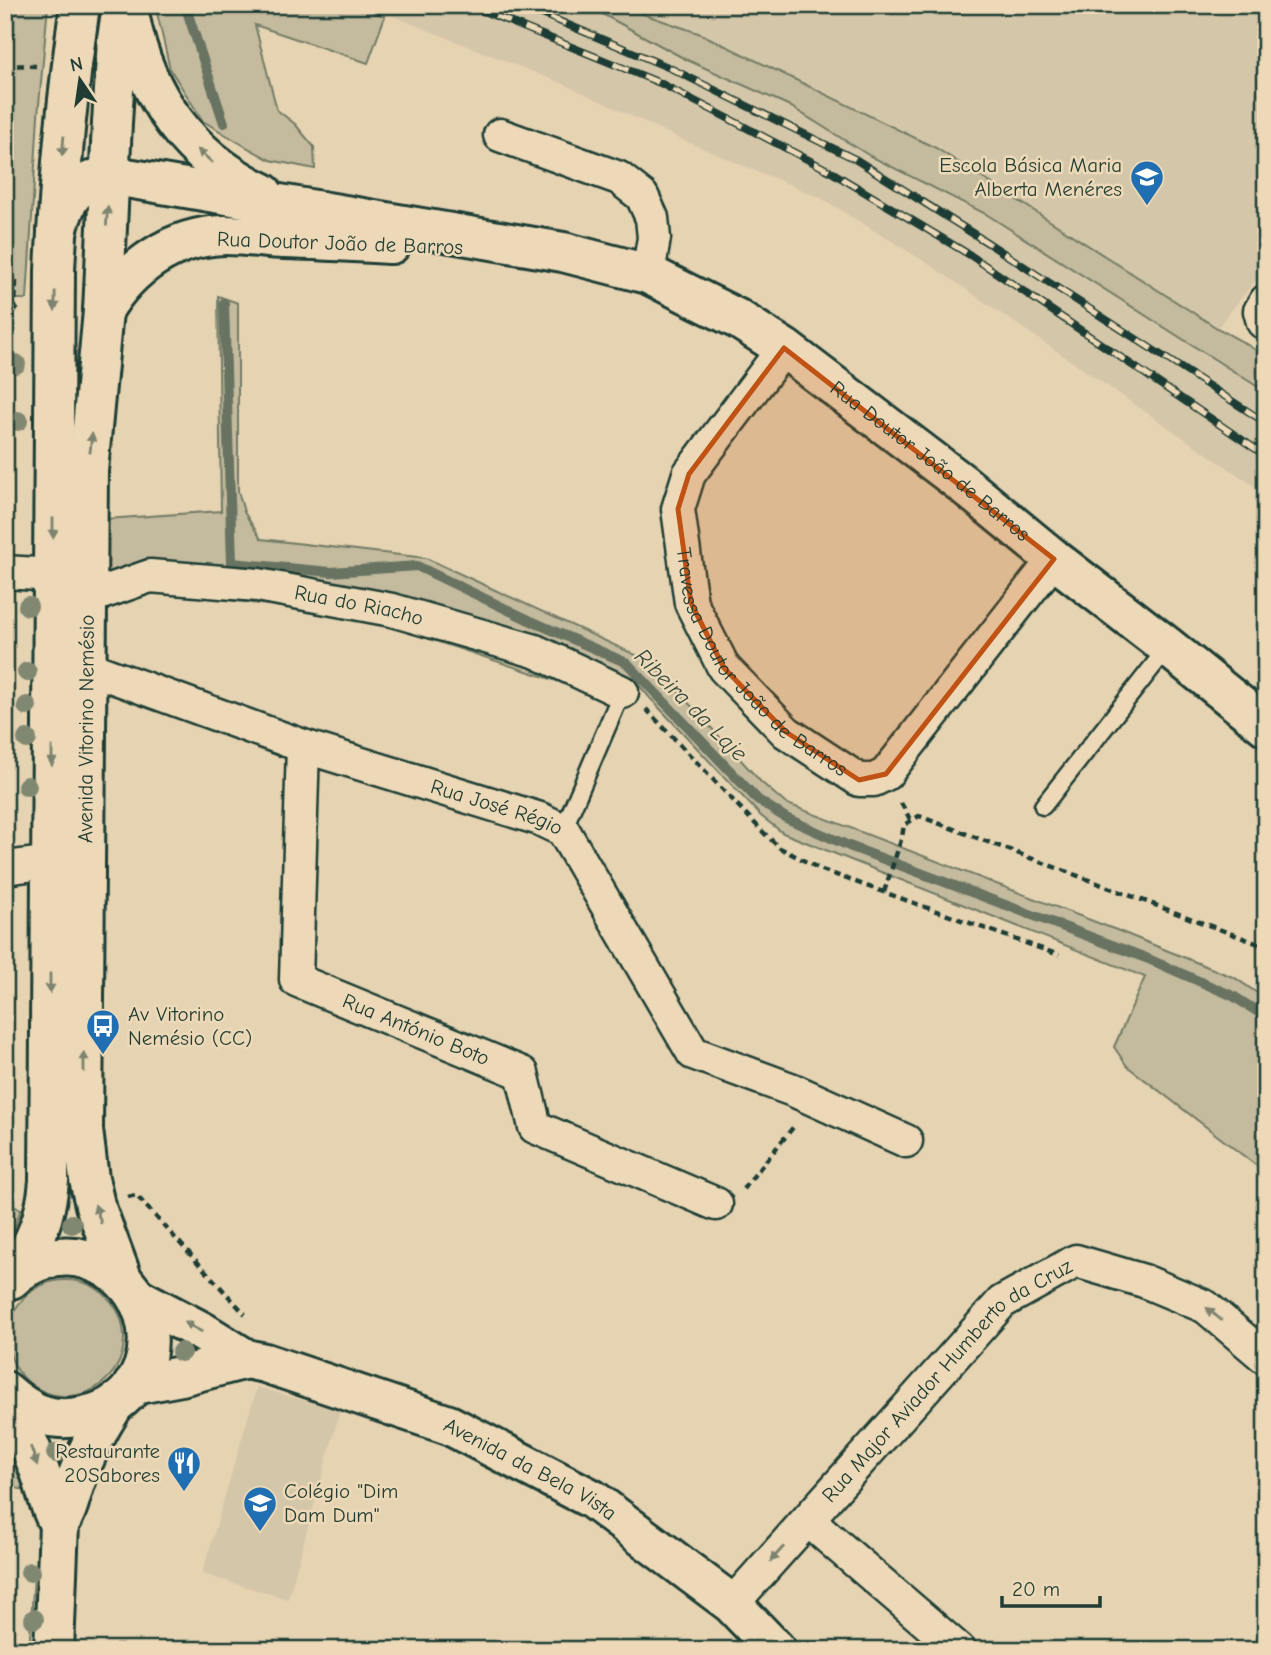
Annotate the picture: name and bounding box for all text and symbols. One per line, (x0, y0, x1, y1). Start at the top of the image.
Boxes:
north arrow (46, 46, 116, 116)
text: N (68, 52, 85, 77)
one-way arrow (57, 135, 68, 157)
one-way arrow (197, 148, 214, 164)
place label: Escola Básica Maria Alberta Menéres (939, 153, 1122, 201)
school or university icon: Escola Básica Maria Alberta Menéres (1128, 158, 1166, 207)
one-way arrow (102, 205, 113, 227)
street label: Rua Doutor João de Barros (217, 227, 463, 259)
one-way arrow (49, 290, 60, 312)
street label: Rua Doutor João de Barros (826, 376, 1035, 546)
one-way arrow (85, 431, 96, 453)
one-way arrow (47, 517, 59, 539)
street label: Travessa Doutor João de Barros (671, 546, 852, 781)
street label: Rua do Riacho (293, 580, 426, 630)
street label: Avenida Vitorino Nemésio (73, 614, 99, 843)
water label: Ribeira da Laje (629, 643, 753, 767)
one-way arrow (46, 745, 58, 767)
street label: Rua José Régio (428, 774, 567, 840)
one-way arrow (44, 972, 56, 994)
street label: Rua António Boto (339, 989, 493, 1070)
place label: Av Vitorino Nemésio (CC) (128, 1002, 252, 1050)
bus stop icon: Av Vitorino Nemésio (CC) (84, 1007, 122, 1056)
one-way arrow (78, 1051, 89, 1073)
one-way arrow (92, 1203, 103, 1224)
street label: Rua Major Aviador Humberto da Cruz (817, 1254, 1076, 1507)
one-way arrow (1205, 1307, 1222, 1322)
one-way arrow (183, 1321, 203, 1333)
street label: Avenida da Bela Vista (440, 1413, 621, 1525)
place label: Restaurante 20Sabores (55, 1439, 160, 1487)
restaurant icon: Restaurante 20Sabores (165, 1444, 203, 1493)
one-way arrow (29, 1445, 40, 1466)
place label: Colégio "Dim Dam Dum" (284, 1479, 398, 1527)
school or university icon: Colégio "Dim Dam Dum" (241, 1484, 279, 1533)
one-way arrow (769, 1545, 785, 1563)
scale bar (1002, 1564, 1100, 1608)
text: 20 m (1012, 1577, 1060, 1601)

